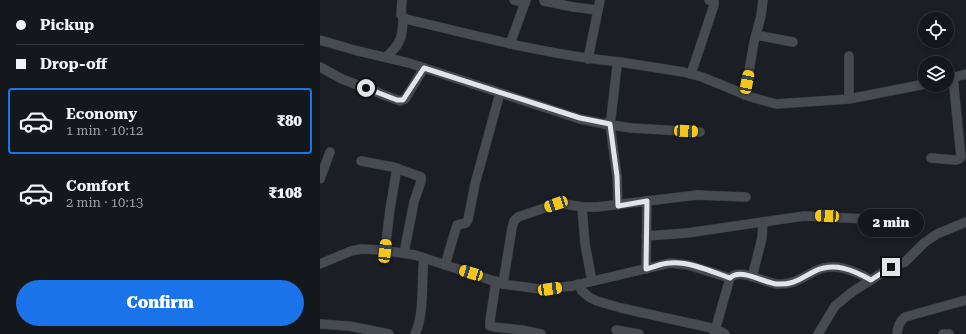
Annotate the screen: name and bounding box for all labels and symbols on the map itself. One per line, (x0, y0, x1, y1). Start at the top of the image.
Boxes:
car (739, 69, 755, 95)
route start (357, 79, 375, 97)
car (674, 124, 698, 138)
car (543, 194, 569, 214)
car (815, 209, 839, 223)
callout: 2 min (858, 209, 924, 237)
car (378, 238, 392, 264)
route end (882, 258, 900, 276)
car (458, 264, 484, 282)
car (537, 281, 563, 297)

